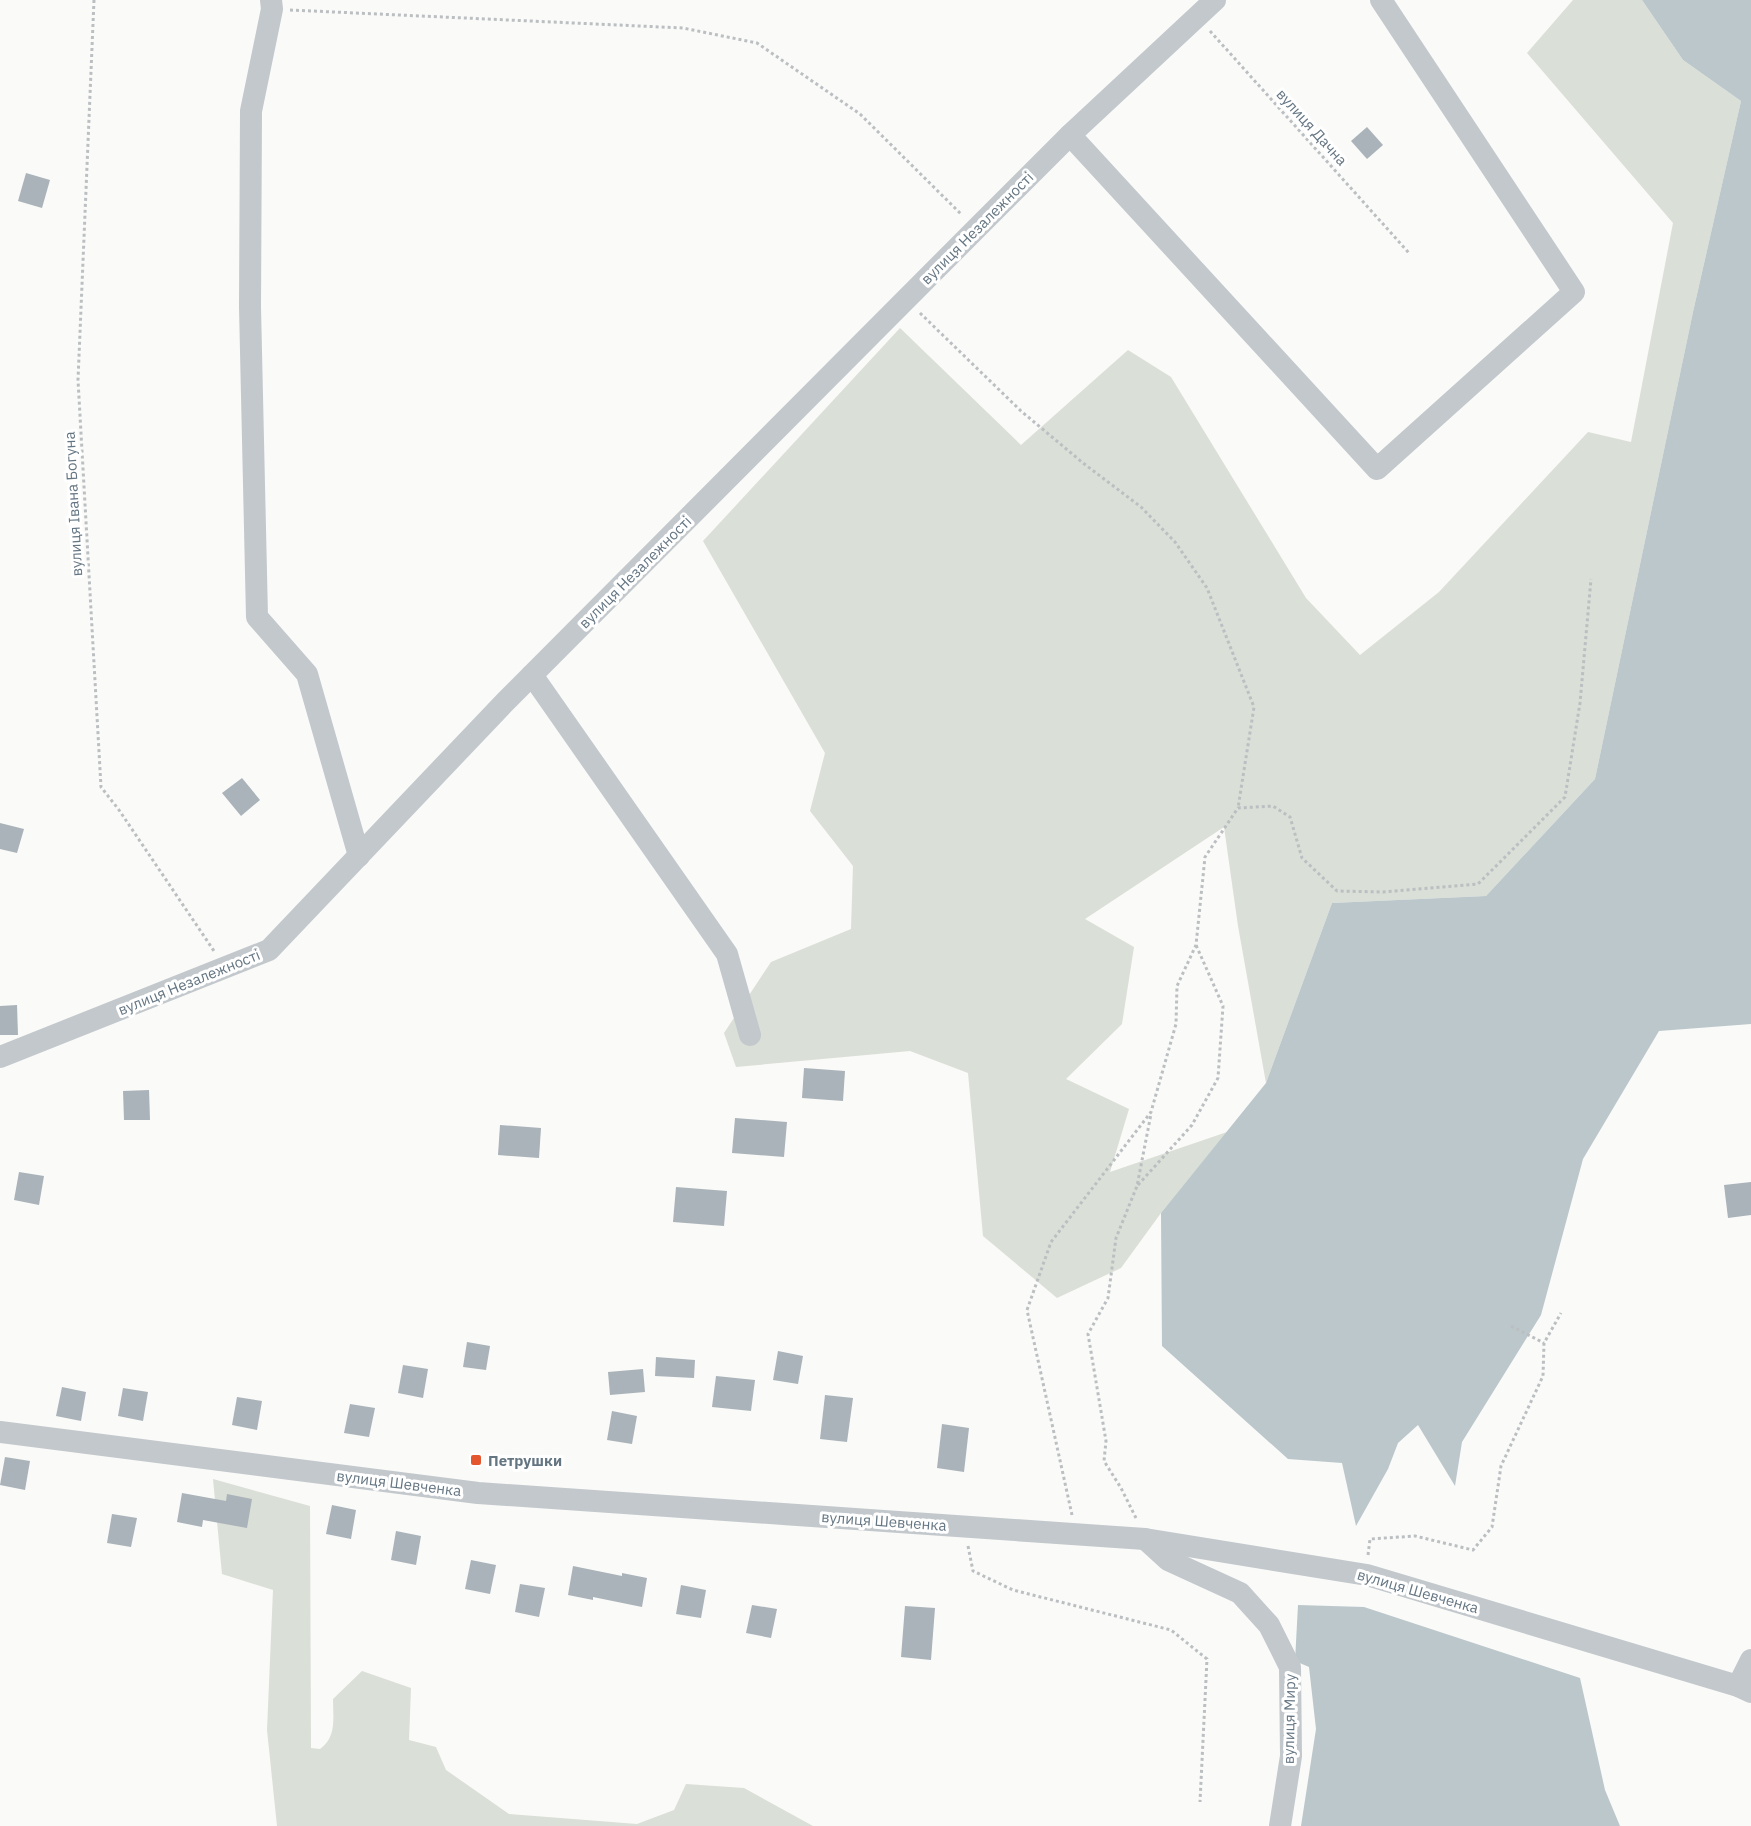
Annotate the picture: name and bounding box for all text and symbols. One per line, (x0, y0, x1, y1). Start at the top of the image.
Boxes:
street label: вулиця Дачна (1273, 85, 1351, 169)
street label: вулиця Незалежності (917, 168, 1037, 288)
street label: вулиця Івана Богуна (60, 431, 86, 577)
street label: вулиця Незалежності (575, 512, 695, 632)
street label: вулиця Незалежності (115, 945, 263, 1019)
place label: Петрушки (488, 1451, 562, 1470)
marker: Петрушки (469, 1453, 483, 1467)
street label: вулиця Шевченка (336, 1466, 462, 1500)
street label: вулиця Шевченка (821, 1507, 947, 1535)
street label: вулиця Шевченка (1355, 1565, 1481, 1617)
street label: вулиця Миру (1279, 1673, 1299, 1764)

